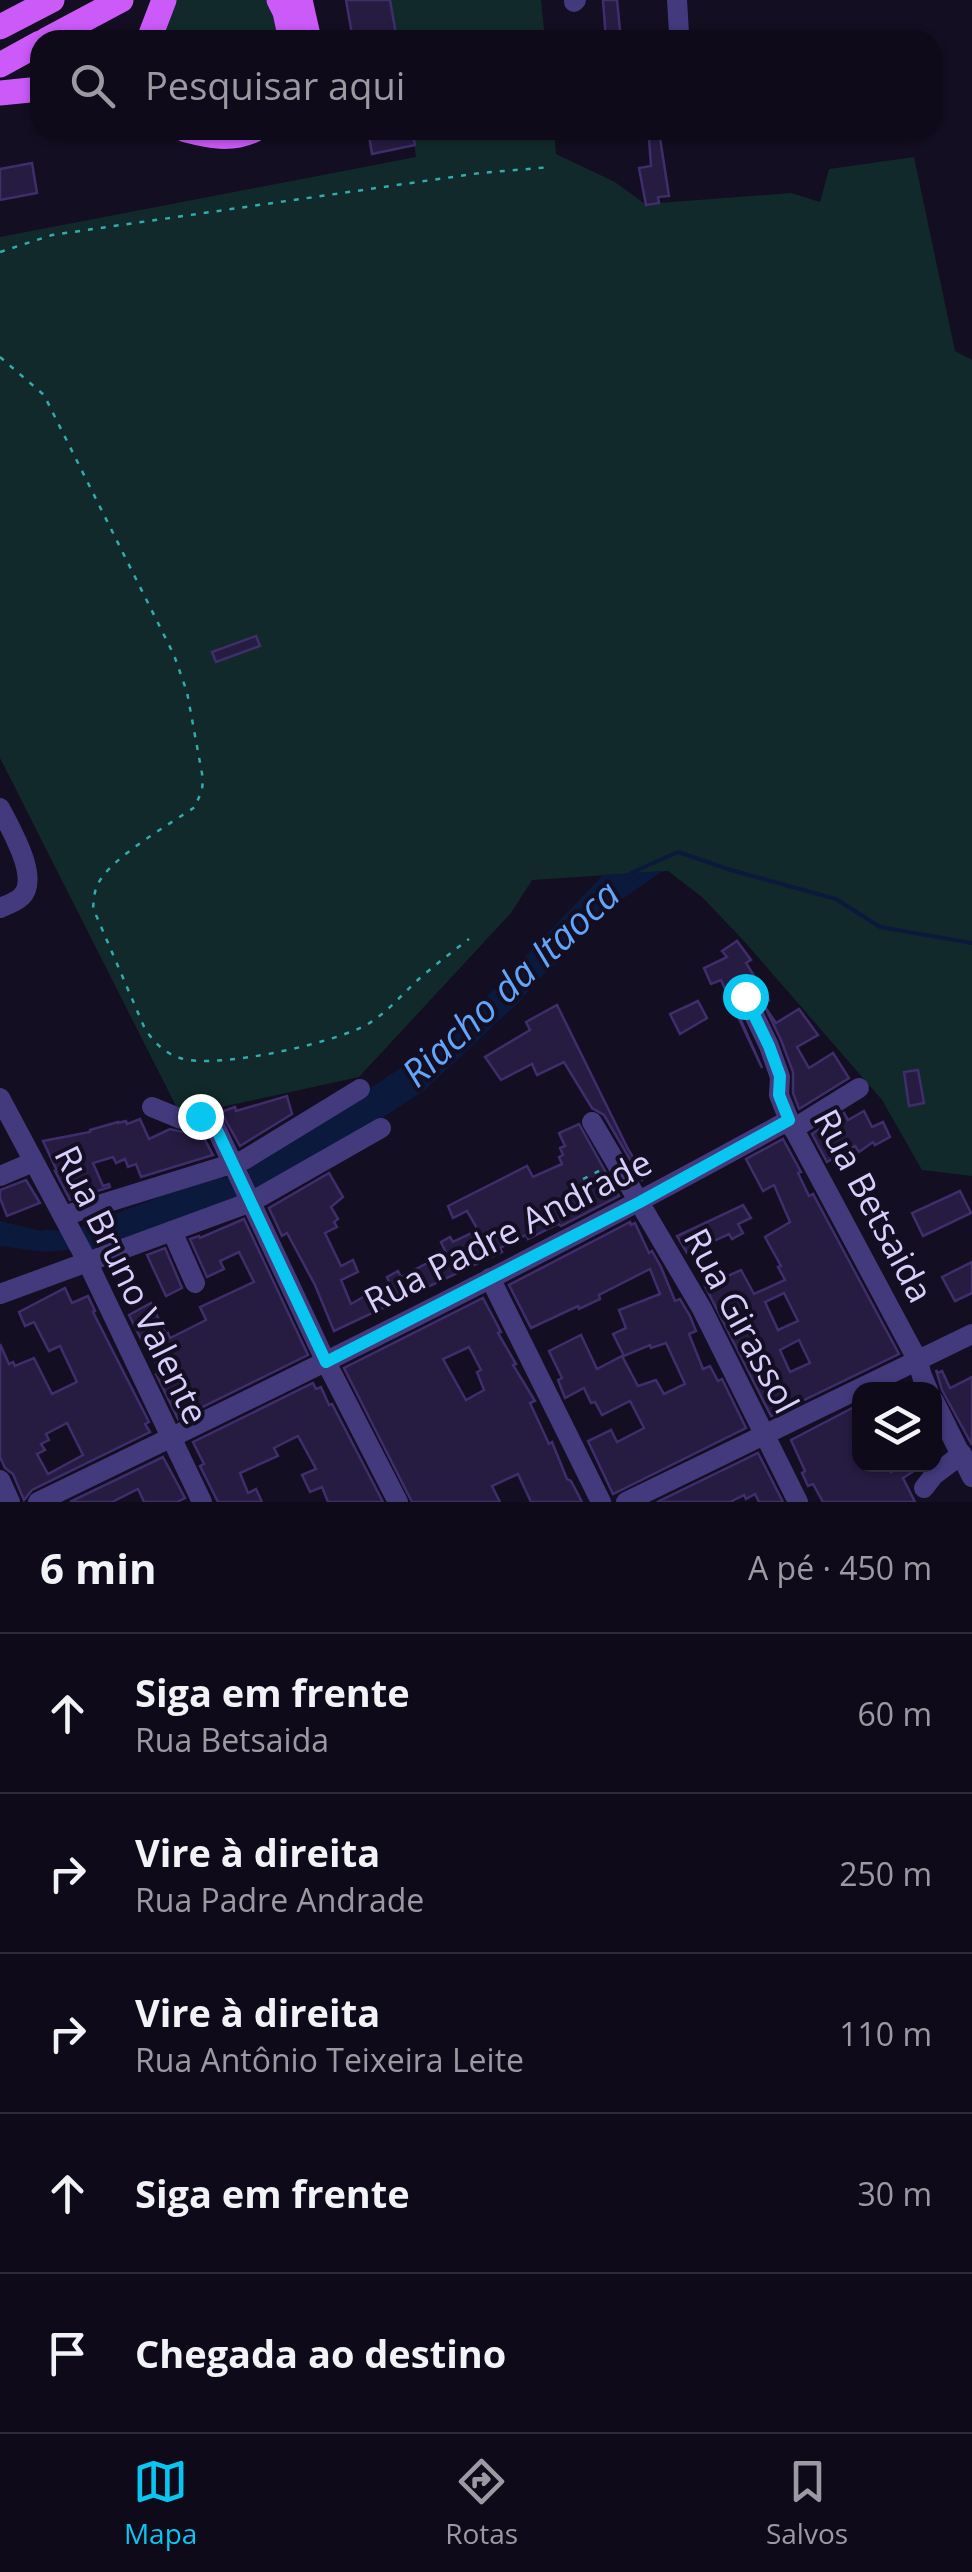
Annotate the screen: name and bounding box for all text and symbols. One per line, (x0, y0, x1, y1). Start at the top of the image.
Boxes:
search box (30, 30, 942, 140)
icon: search (65, 58, 120, 113)
text: Pesquisar aqui (145, 59, 405, 111)
water label: Riacho da Itaoca (389, 868, 630, 1097)
route start (723, 974, 769, 1020)
route end (178, 1094, 224, 1140)
street label: Rua Betsaida (804, 1101, 945, 1310)
street label: Rua Bruno Valente (45, 1137, 220, 1431)
street label: Rua Padre Andrade (356, 1138, 659, 1323)
street label: Rua Girassol (674, 1220, 811, 1421)
map controls (852, 1382, 942, 1472)
button: layers (852, 1382, 942, 1472)
text: 6 min (40, 1539, 157, 1596)
text: A pé · 450 m (748, 1546, 932, 1589)
text: Siga em frente (135, 1666, 410, 1718)
icon: ahead (40, 1686, 95, 1741)
text: 60 m (857, 1692, 932, 1735)
text: Rua Betsaida (135, 1718, 329, 1761)
text: Vire à direita (135, 1826, 380, 1878)
icon: right (40, 1846, 95, 1901)
text: 250 m (839, 1852, 932, 1895)
text: Rua Padre Andrade (135, 1878, 424, 1921)
text: Vire à direita (135, 1986, 380, 2038)
icon: right (40, 2006, 95, 2061)
text: 110 m (839, 2012, 932, 2055)
text: Rua Antônio Teixeira Leite (135, 2038, 524, 2081)
icon: ahead (40, 2166, 95, 2221)
text: Siga em frente (135, 2167, 410, 2219)
text: 30 m (857, 2172, 932, 2215)
icon: arrive (40, 2326, 95, 2381)
text: Chegada ao destino (135, 2327, 506, 2379)
tab: Mapa (124, 2454, 197, 2552)
tab: Rotas (445, 2454, 518, 2552)
tab: Salvos (766, 2454, 848, 2552)

